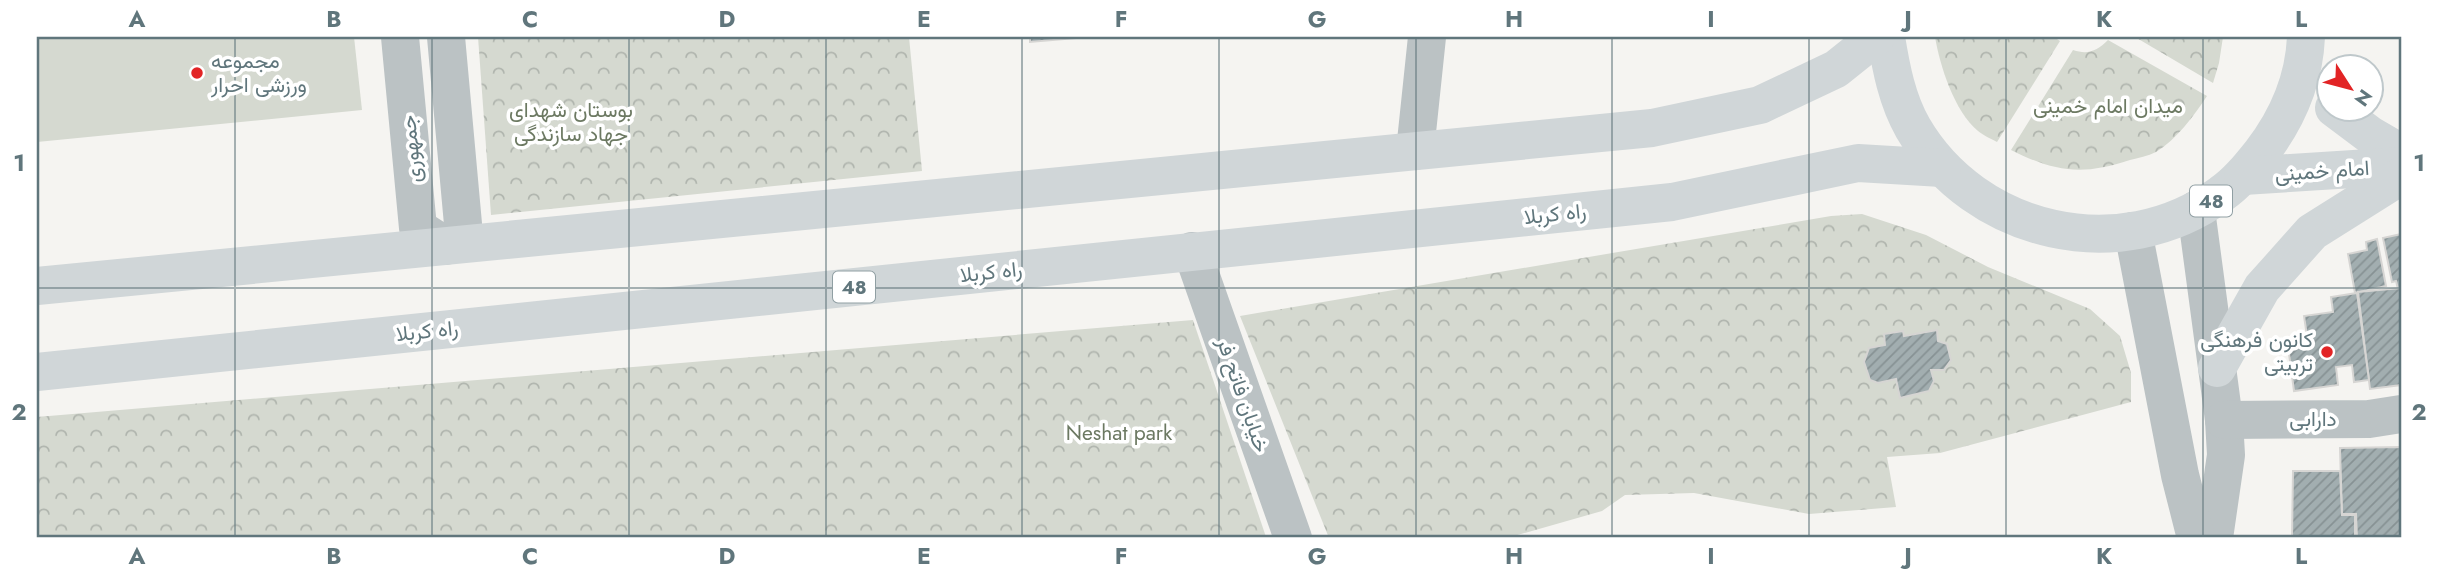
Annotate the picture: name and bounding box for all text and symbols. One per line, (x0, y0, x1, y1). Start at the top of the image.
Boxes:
text: A (128, 2, 146, 36)
text: B (326, 2, 342, 36)
text: C (522, 2, 538, 36)
text: D (719, 2, 736, 36)
text: E (917, 2, 931, 36)
text: F (1115, 2, 1127, 36)
text: G (1308, 2, 1326, 36)
text: H (1505, 2, 1523, 36)
text: I (1707, 2, 1715, 36)
text: J (1900, 2, 1912, 36)
text: K (2096, 2, 2113, 36)
text: L (2295, 2, 2308, 36)
place label: مجموعه ورزشی احرار (210, 46, 307, 100)
north arrow (2316, 52, 2386, 122)
marker: مجموعه ورزشی احرار (189, 65, 205, 81)
text: N (2348, 84, 2379, 112)
park label: میدان امام خمینی (2033, 91, 2183, 121)
park label: بوستان شهدای جهاد سازندگی (509, 95, 633, 149)
street label: جمهوری (393, 114, 429, 184)
text: 1 (13, 146, 25, 180)
text: 1 (2413, 146, 2425, 180)
street label: امام خمینی (2274, 153, 2370, 189)
road number: 48 (2190, 186, 2232, 216)
street label: راه کربلا (1522, 196, 1588, 232)
street label: راه کربلا (958, 254, 1024, 290)
road number: 48 (833, 272, 875, 302)
street label: راه کربلا (394, 313, 460, 349)
place label: کانون فرهنگی تربیتی (2200, 325, 2313, 379)
street label: خیابان فاتح فر (1209, 333, 1277, 456)
marker: کانون فرهنگی تربیتی (2319, 344, 2335, 360)
text: 2 (11, 395, 27, 429)
text: 2 (2411, 395, 2427, 429)
street label: دارابی (2289, 404, 2337, 434)
park label: Neshat park (1066, 418, 1173, 448)
text: A (128, 539, 146, 573)
text: B (326, 539, 342, 573)
text: C (522, 539, 538, 573)
text: D (719, 539, 736, 573)
text: E (917, 539, 931, 573)
text: F (1115, 539, 1127, 573)
text: G (1308, 539, 1326, 573)
text: H (1505, 539, 1523, 573)
text: I (1707, 539, 1715, 573)
text: J (1900, 539, 1912, 573)
text: K (2096, 539, 2113, 573)
text: L (2295, 539, 2308, 573)

